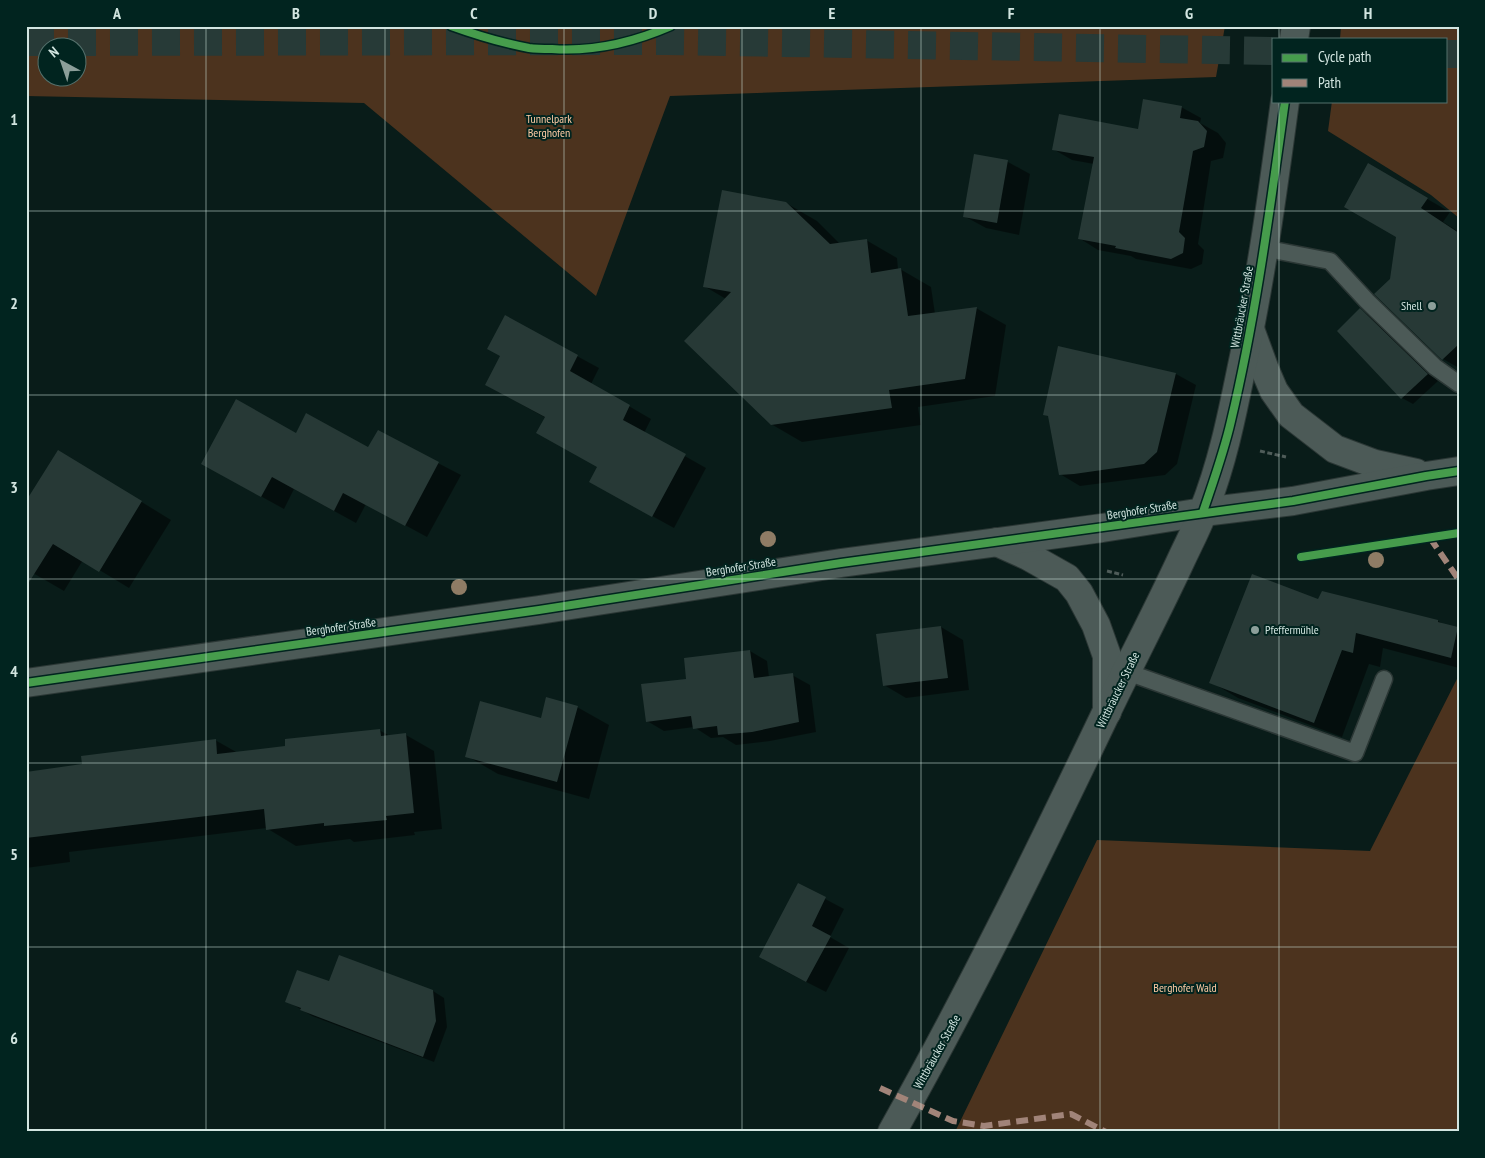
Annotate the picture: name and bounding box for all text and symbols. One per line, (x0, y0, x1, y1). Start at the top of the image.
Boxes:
text: A (112, 3, 122, 23)
text: B (292, 3, 300, 23)
text: C (470, 3, 478, 23)
text: D (649, 3, 658, 23)
text: E (829, 3, 836, 23)
text: F (1008, 3, 1015, 23)
text: G (1185, 3, 1193, 23)
text: H (1364, 3, 1372, 23)
north arrow (38, 38, 88, 88)
legend (1272, 38, 1448, 102)
text: N (45, 43, 62, 61)
text: Cycle path (1318, 47, 1371, 66)
text: Path (1318, 73, 1341, 92)
text: 1 (10, 109, 18, 129)
park label: Tunnelpark Berghofen (526, 111, 572, 140)
street label: Wittbräucker Straße (1227, 265, 1256, 349)
text: 2 (10, 293, 18, 313)
place label: Shell (1401, 298, 1422, 313)
marker: Shell (1426, 300, 1438, 312)
text: 3 (10, 477, 18, 497)
street label: Berghofer Straße (1106, 497, 1178, 522)
street label: Berghofer Straße (705, 554, 777, 579)
street label: Berghofer Straße (305, 614, 377, 639)
place label: Pfeffermühle (1265, 622, 1319, 637)
marker: Pfeffermühle (1249, 624, 1261, 636)
street label: Wittbräucker Straße (1093, 649, 1142, 730)
text: 4 (10, 661, 18, 681)
text: 5 (10, 844, 18, 864)
park label: Berghofer Wald (1153, 980, 1217, 995)
street label: Wittbräucker Straße (910, 1012, 963, 1092)
text: 6 (10, 1028, 18, 1048)

